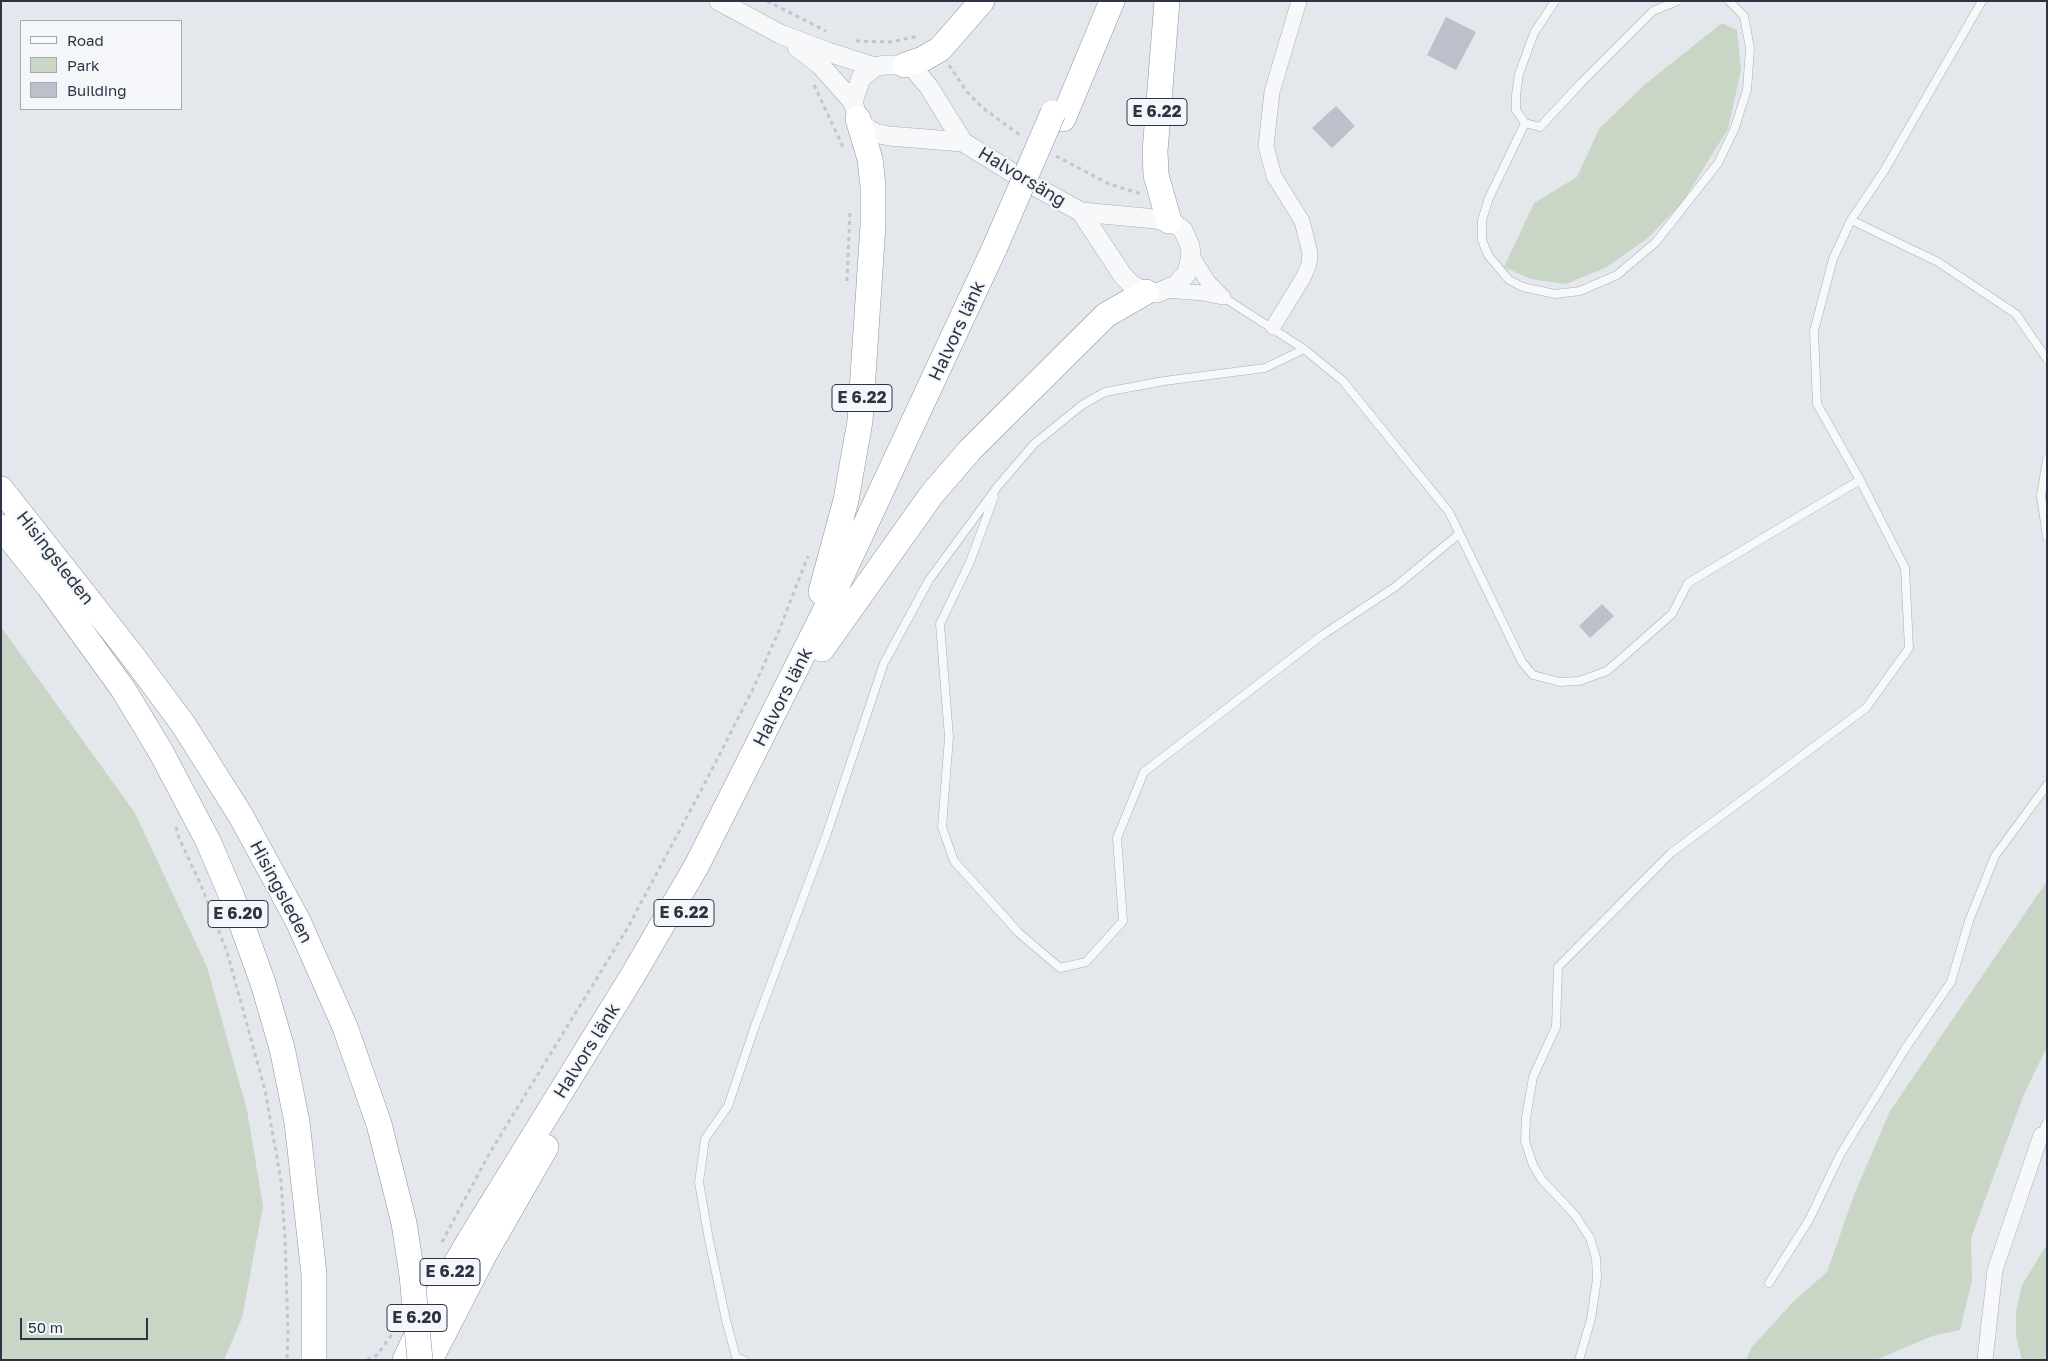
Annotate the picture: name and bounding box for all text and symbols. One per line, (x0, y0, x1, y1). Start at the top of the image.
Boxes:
legend (20, 20, 182, 110)
text: Road (67, 31, 104, 49)
text: Park (67, 56, 99, 74)
text: Building (67, 81, 127, 99)
road number: E 6.22 (1127, 98, 1187, 125)
street label: Halvorsäng (974, 142, 1070, 212)
street label: Halvors länk (924, 277, 990, 385)
road number: E 6.22 (832, 384, 892, 412)
street label: Hisingsleden (12, 507, 98, 609)
street label: Halvors länk (749, 644, 817, 750)
street label: Hisingsleden (245, 837, 317, 947)
road number: E 6.22 (654, 900, 714, 926)
road number: E 6.20 (208, 901, 268, 928)
street label: Halvors länk (549, 999, 625, 1103)
road number: E 6.22 (420, 1258, 480, 1286)
road number: E 6.20 (387, 1305, 447, 1332)
scale bar (22, 1308, 150, 1340)
text: 50 m (28, 1318, 63, 1336)

